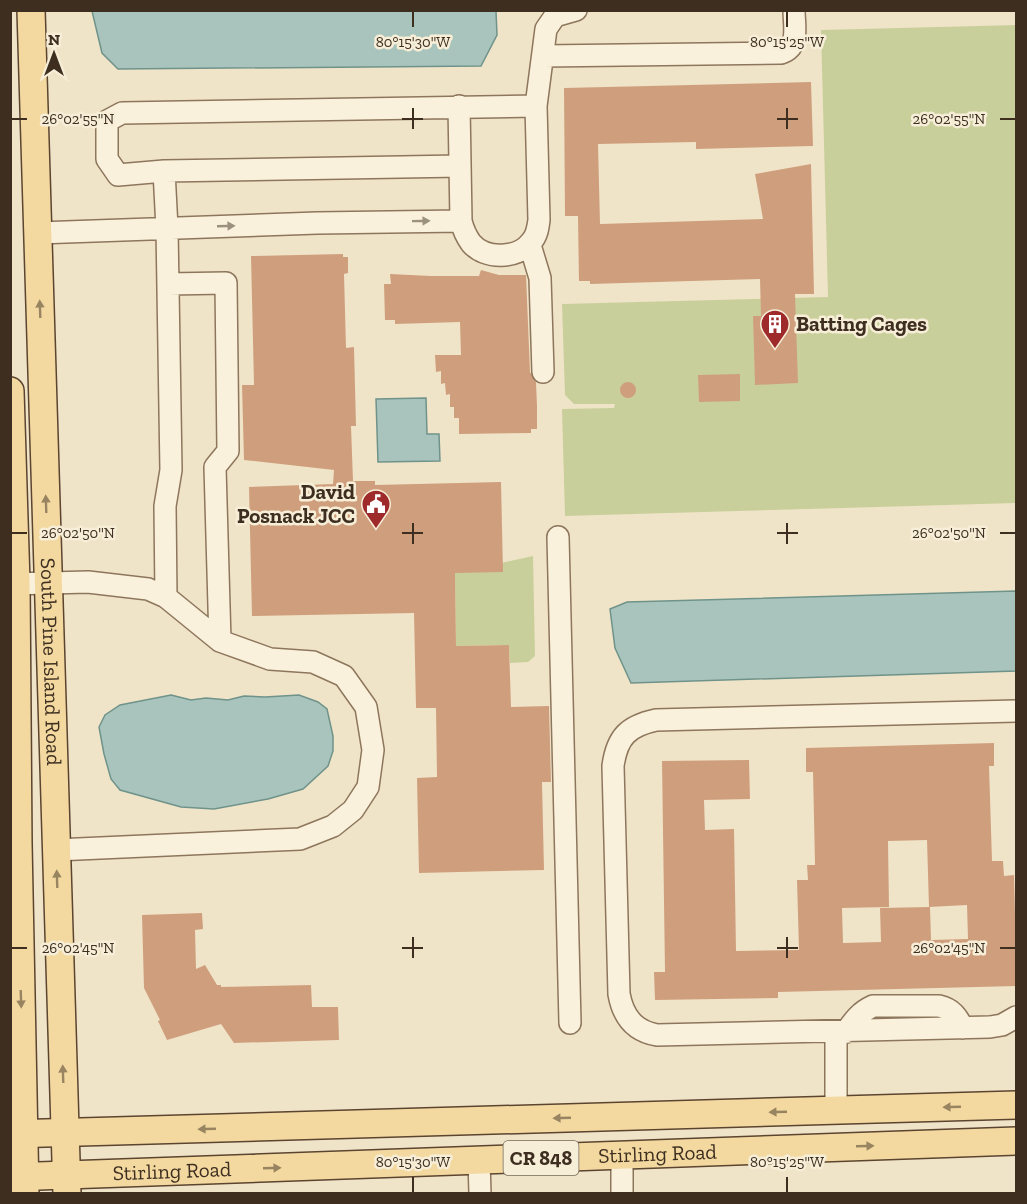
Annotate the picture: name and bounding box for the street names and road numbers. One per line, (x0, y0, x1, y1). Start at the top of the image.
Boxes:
street label: South Pine Island Road (36, 558, 67, 766)
street label: Stirling Road (598, 1139, 718, 1168)
road number: CR 848 (504, 1141, 578, 1175)
street label: Stirling Road (112, 1156, 232, 1185)

